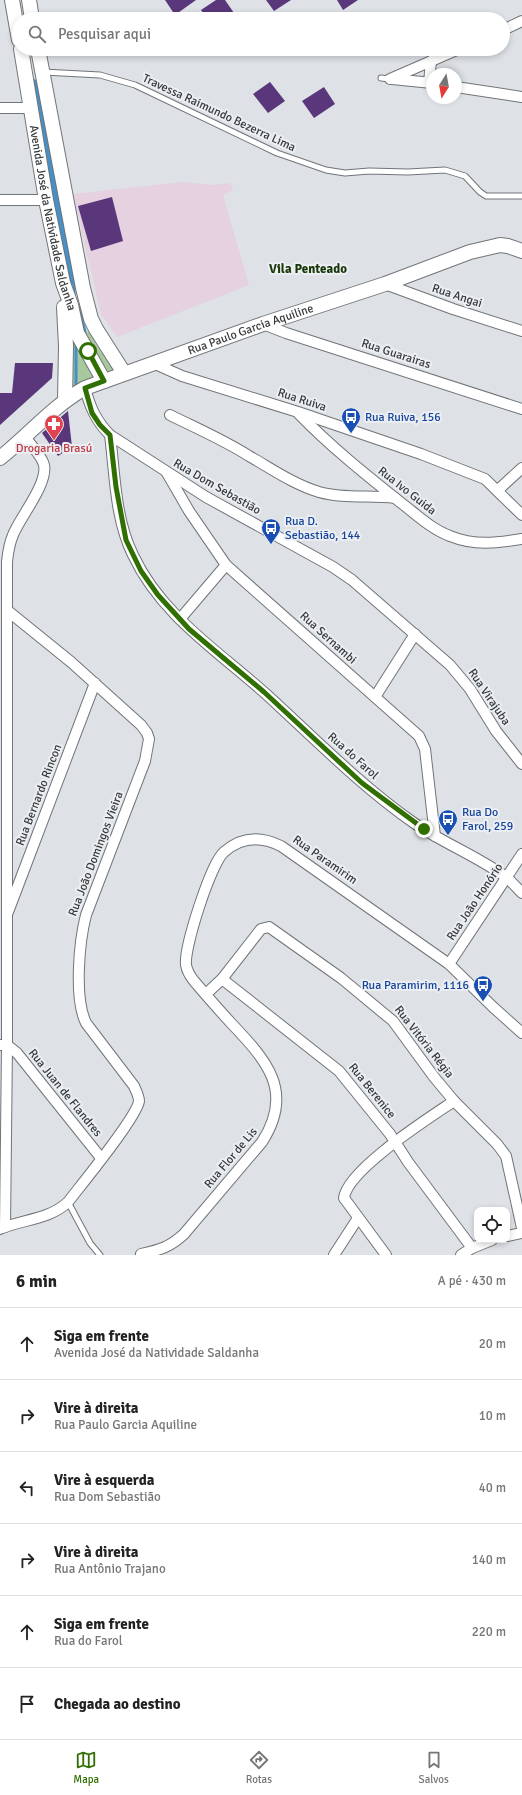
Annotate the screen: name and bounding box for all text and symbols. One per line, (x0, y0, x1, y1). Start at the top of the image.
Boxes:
search box (12, 12, 510, 56)
icon: search (26, 23, 48, 45)
text: Pesquisar aqui (58, 25, 151, 43)
north arrow (426, 68, 462, 104)
street label: Travessa Raimundo Bezerra Lima (140, 71, 298, 155)
street label: Avenida José da Natividade Saldanha (26, 124, 80, 312)
district label: Vila Penteado (269, 261, 347, 277)
street label: Rua Angai (430, 281, 484, 311)
street label: Rua Paulo Garcia Aquiline (186, 300, 315, 358)
street label: Rua Guarairas (359, 336, 433, 372)
route start (79, 342, 97, 360)
street label: Rua Ruiva (276, 385, 328, 415)
bus stop icon: Rua Ruiva, 156 (340, 406, 362, 434)
place label: Rua Ruiva, 156 (365, 410, 441, 425)
pharmacy icon: Drogaria Brasú (43, 413, 65, 441)
place label: Drogaria Brasú (16, 441, 92, 456)
street label: Rua Dom Sebastião (171, 456, 263, 518)
street label: Rua Ivo Guida (375, 464, 439, 518)
place label: Rua D. Sebastião, 144 (285, 514, 361, 543)
bus stop icon: Rua D. Sebastião, 144 (260, 517, 282, 545)
street label: Rua Sernambi (297, 609, 359, 667)
street label: Rua Virajuba (465, 666, 513, 728)
street label: Rua do Farol (324, 729, 382, 783)
street label: Rua Bernardo Rincon (13, 742, 65, 848)
street label: Rua João Domingos Vieira (65, 789, 127, 919)
place label: Rua Do Farol, 259 (462, 805, 513, 834)
bus stop icon: Rua Do Farol, 259 (437, 808, 459, 836)
route end (415, 820, 433, 838)
street label: Rua Paramirim (290, 832, 360, 888)
street label: Rua João Honório (444, 860, 506, 944)
bus stop icon: Rua Paramirim, 1116 (472, 974, 494, 1002)
place label: Rua Paramirim, 1116 (362, 978, 469, 993)
street label: Rua Vitória Régia (391, 1003, 457, 1081)
street label: Rua Juan de Flandres (25, 1046, 105, 1140)
street label: Rua Berenice (345, 1060, 399, 1122)
street label: Rua Flor de Lis (201, 1125, 261, 1191)
map controls (474, 1207, 510, 1243)
button: locate (474, 1207, 510, 1243)
text: 6 min (16, 1271, 57, 1292)
text: A pé · 430 m (438, 1273, 506, 1289)
text: Siga em frente (54, 1327, 149, 1345)
icon: ahead (16, 1333, 38, 1355)
text: 20 m (479, 1336, 506, 1352)
text: Avenida José da Natividade Saldanha (54, 1345, 259, 1361)
text: Vire à direita (54, 1399, 138, 1417)
icon: right (16, 1405, 38, 1427)
text: 10 m (479, 1408, 506, 1424)
text: Rua Paulo Garcia Aquiline (54, 1417, 197, 1433)
text: Vire à esquerda (54, 1471, 154, 1489)
icon: left (16, 1477, 38, 1499)
text: 40 m (479, 1480, 506, 1496)
text: Rua Dom Sebastião (54, 1489, 161, 1505)
text: Vire à direita (54, 1543, 138, 1561)
icon: right (16, 1549, 38, 1571)
text: 140 m (472, 1552, 506, 1568)
text: Rua Antônio Trajano (54, 1561, 166, 1577)
text: Siga em frente (54, 1615, 149, 1633)
icon: ahead (16, 1621, 38, 1643)
text: 220 m (472, 1624, 506, 1640)
text: Rua do Farol (54, 1633, 123, 1649)
icon: arrive (16, 1693, 38, 1715)
text: Chegada ao destino (54, 1695, 181, 1713)
tab: Mapa (73, 1749, 99, 1786)
tab: Rotas (246, 1749, 272, 1786)
tab: Salvos (419, 1749, 449, 1786)

